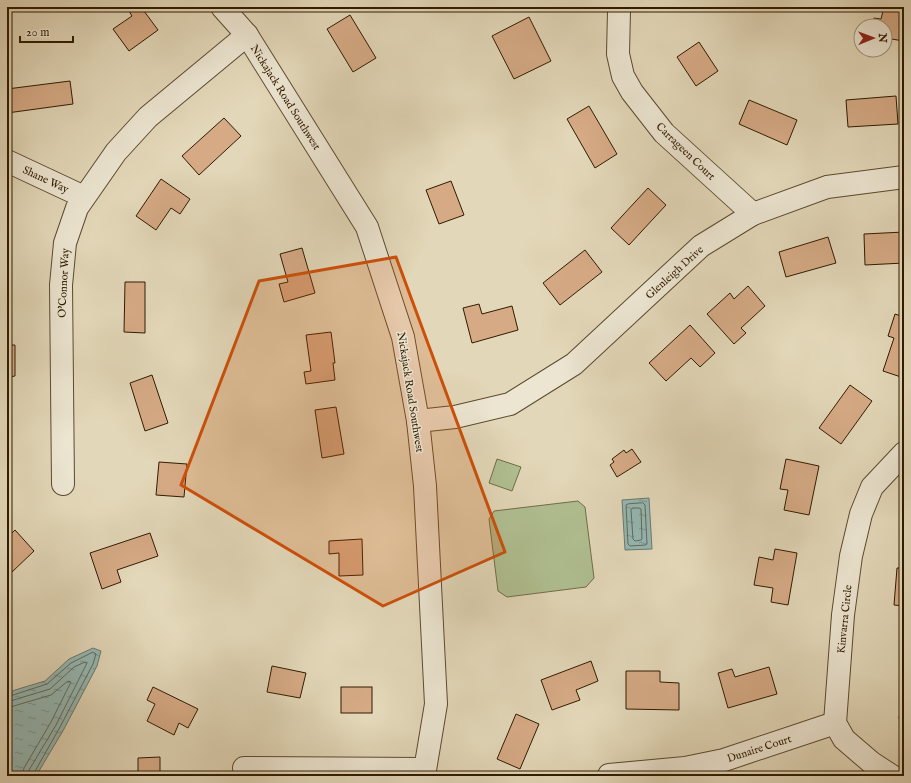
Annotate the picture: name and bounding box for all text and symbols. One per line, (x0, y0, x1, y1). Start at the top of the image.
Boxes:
scale bar (20, 18, 73, 44)
north arrow (853, 18, 893, 58)
text: 20 m (26, 25, 49, 40)
text: N (875, 32, 889, 43)
street label: Nickajack Road Southwest (247, 42, 323, 153)
street label: Carrageen Court (653, 120, 718, 184)
street label: Shane Way (20, 163, 71, 197)
street label: Glenleigh Drive (643, 243, 707, 303)
street label: O'Connor Way (55, 247, 73, 318)
street label: Nickajack Road Southwest (394, 331, 426, 454)
street label: Kinvarra Circle (834, 584, 856, 654)
street label: Dunaire Court (725, 732, 793, 766)

